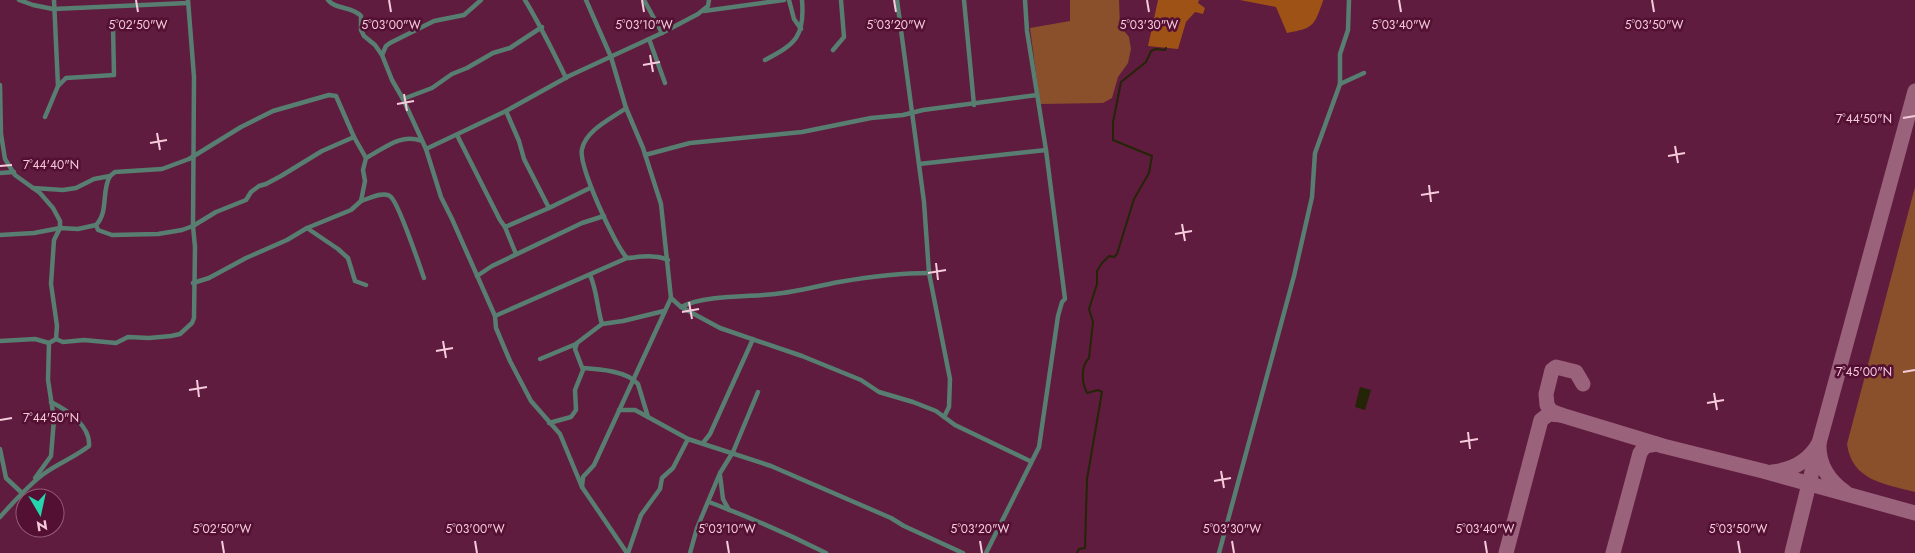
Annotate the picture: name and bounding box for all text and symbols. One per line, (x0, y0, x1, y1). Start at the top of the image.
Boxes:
text: 5°02'50"W (109, 16, 168, 34)
text: 5°03'00"W (361, 16, 421, 34)
text: 5°03'10"W (615, 16, 673, 34)
text: 5°03'20"W (867, 16, 926, 34)
text: 5°03'30"W (1120, 16, 1178, 34)
text: 5°03'40"W (1372, 16, 1431, 34)
text: 5°03'50"W (1625, 16, 1683, 34)
text: 7°44'50"N (1836, 110, 1892, 128)
text: 7°44'40"N (23, 156, 79, 174)
text: 7°45'00"N (1836, 363, 1892, 381)
text: 7°44'50"N (23, 409, 79, 427)
north arrow (15, 488, 65, 538)
text: N (35, 515, 49, 537)
text: 5°02'50"W (193, 520, 252, 538)
text: 5°03'00"W (445, 520, 505, 538)
text: 5°03'10"W (698, 520, 756, 538)
text: 5°03'20"W (951, 520, 1010, 538)
text: 5°03'30"W (1203, 520, 1261, 538)
text: 5°03'40"W (1456, 520, 1515, 538)
text: 5°03'50"W (1709, 520, 1767, 538)

